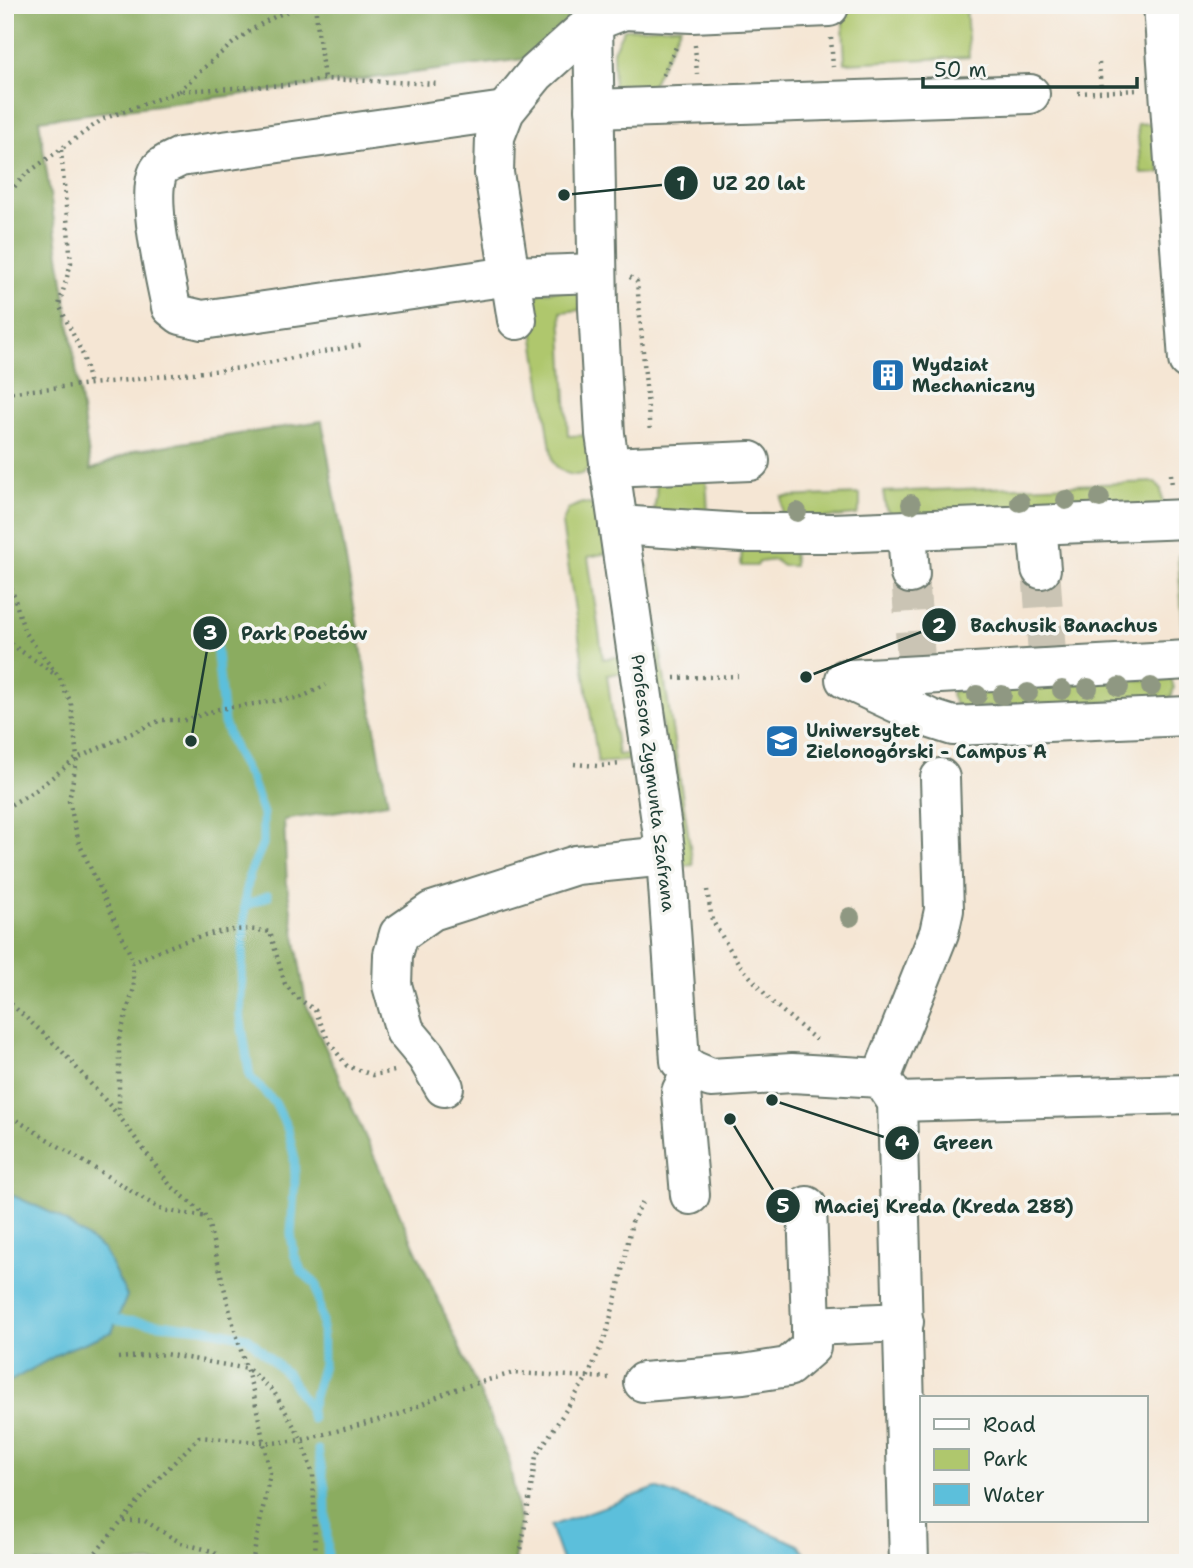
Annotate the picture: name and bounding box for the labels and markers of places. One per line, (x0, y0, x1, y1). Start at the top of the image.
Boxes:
callout: UZ 20 lat (664, 163, 820, 203)
place label: Wydział Mechaniczny (912, 353, 1035, 398)
building icon: Wydział Mechaniczny (869, 356, 907, 394)
callout: Bachusik Banachus (922, 605, 1172, 645)
callout: Park Poetów (192, 613, 381, 653)
place label: Uniwersytet Zielonogórski - Campus A (806, 719, 1047, 764)
school or university icon: Uniwersytet Zielonogórski - Campus A (763, 722, 801, 760)
callout: Green (884, 1123, 1007, 1163)
callout: Maciej Kreda (Kreda 288) (765, 1186, 1088, 1226)

